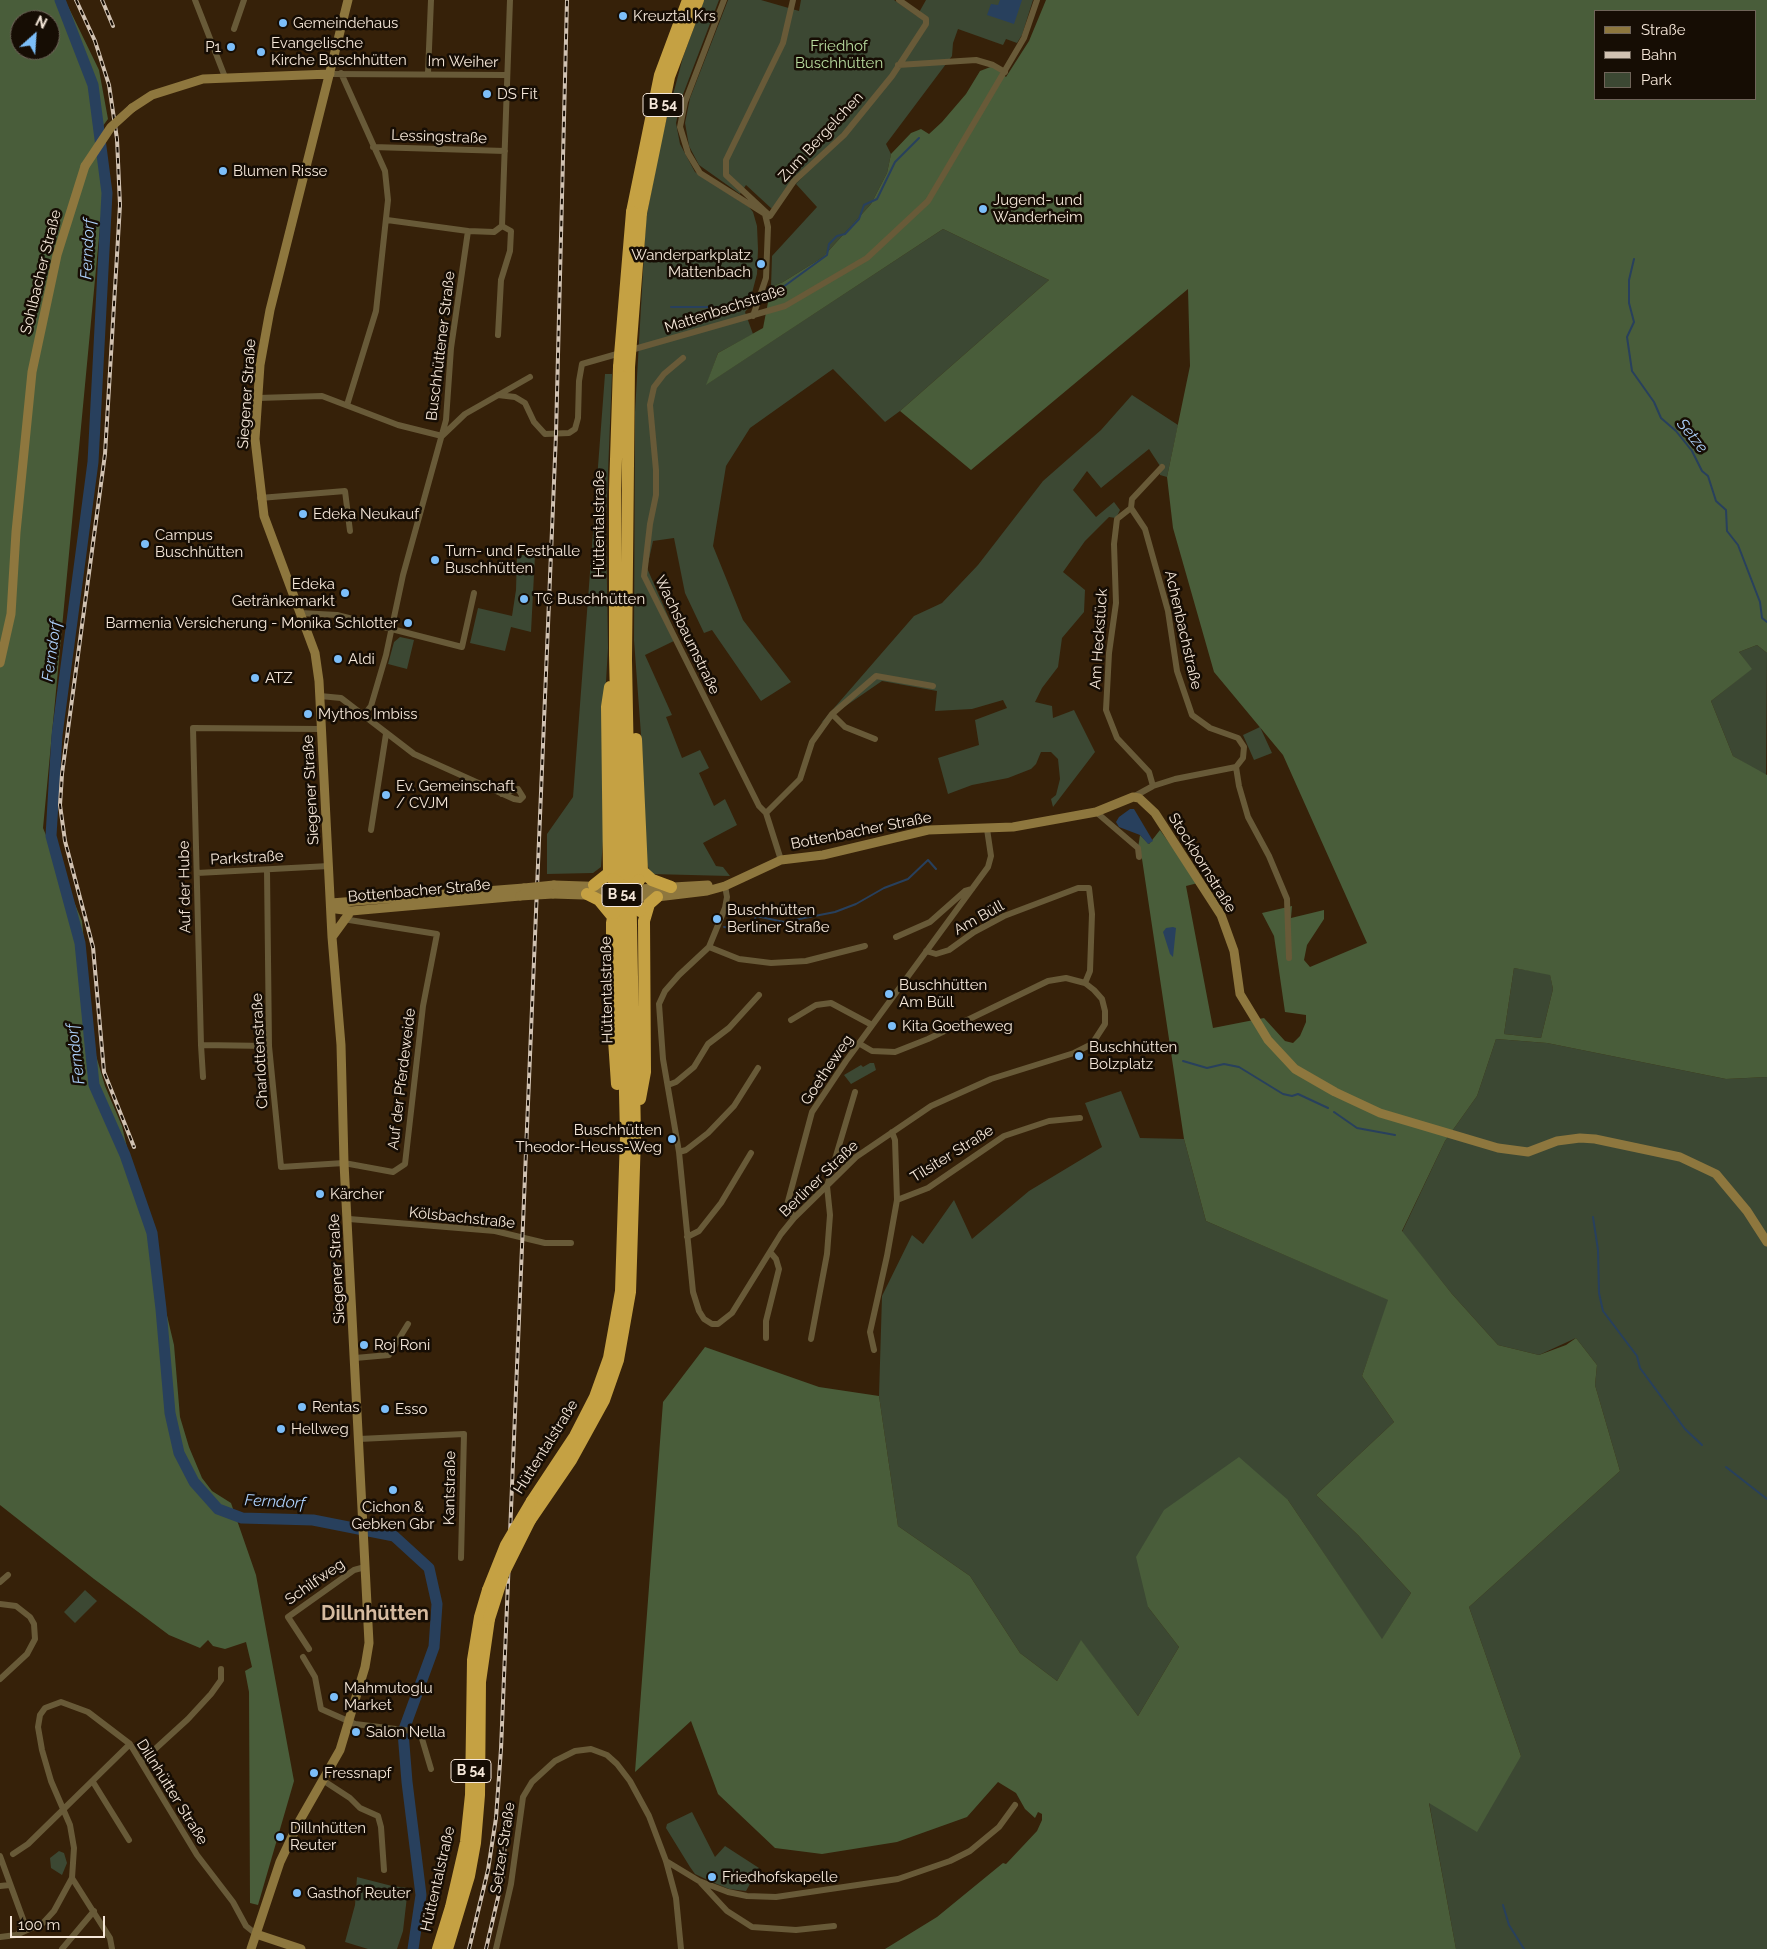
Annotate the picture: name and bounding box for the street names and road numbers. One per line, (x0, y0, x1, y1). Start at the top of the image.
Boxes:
street label: Im Weiher (427, 52, 499, 72)
street label: Zum Bergelchen (775, 88, 867, 186)
road number: B 54 (643, 94, 683, 116)
street label: Lessingstraße (391, 126, 487, 148)
street label: Sohlbacher Straße (17, 208, 65, 336)
street label: Buschhüttener Straße (423, 270, 459, 422)
street label: Mattenbachstraße (662, 281, 788, 337)
street label: Siegener Straße (234, 338, 260, 450)
street label: Hüttentalstraße (590, 470, 608, 578)
street label: Achenbachstraße (1161, 569, 1205, 691)
street label: Wachsbaumstraße (650, 573, 724, 697)
street label: Am Heckstück (1086, 588, 1112, 690)
street label: Siegener Straße (299, 734, 323, 846)
street label: Bottenbacher Straße (789, 809, 933, 853)
street label: Stockbornstraße (1164, 810, 1240, 916)
street label: Auf der Hube (175, 840, 195, 934)
street label: Parkstraße (210, 847, 284, 869)
street label: Bottenbacher Straße (347, 876, 491, 906)
road number: B 54 (602, 884, 642, 906)
street label: Am Büll (951, 897, 1007, 939)
street label: Hüttentalstraße (597, 936, 617, 1044)
street label: Charlottenstraße (248, 993, 272, 1109)
street label: Auf der Pferdeweide (384, 1007, 420, 1151)
street label: Goetheweg (797, 1031, 857, 1109)
street label: Tilsiter Straße (907, 1121, 997, 1187)
street label: Berliner Straße (776, 1137, 862, 1221)
street label: Kölsbachstraße (408, 1203, 516, 1233)
street label: Siegener Straße (325, 1213, 349, 1325)
street label: Hüttentalstraße (510, 1397, 582, 1497)
street label: Kantstraße (440, 1451, 460, 1525)
street label: Schilfweg (282, 1555, 348, 1609)
street label: Dillnhütter Straße (132, 1736, 212, 1848)
road number: B 54 (451, 1760, 491, 1782)
street label: Setzer Straße (487, 1801, 519, 1895)
street label: Hüttentalstraße (417, 1825, 459, 1933)

